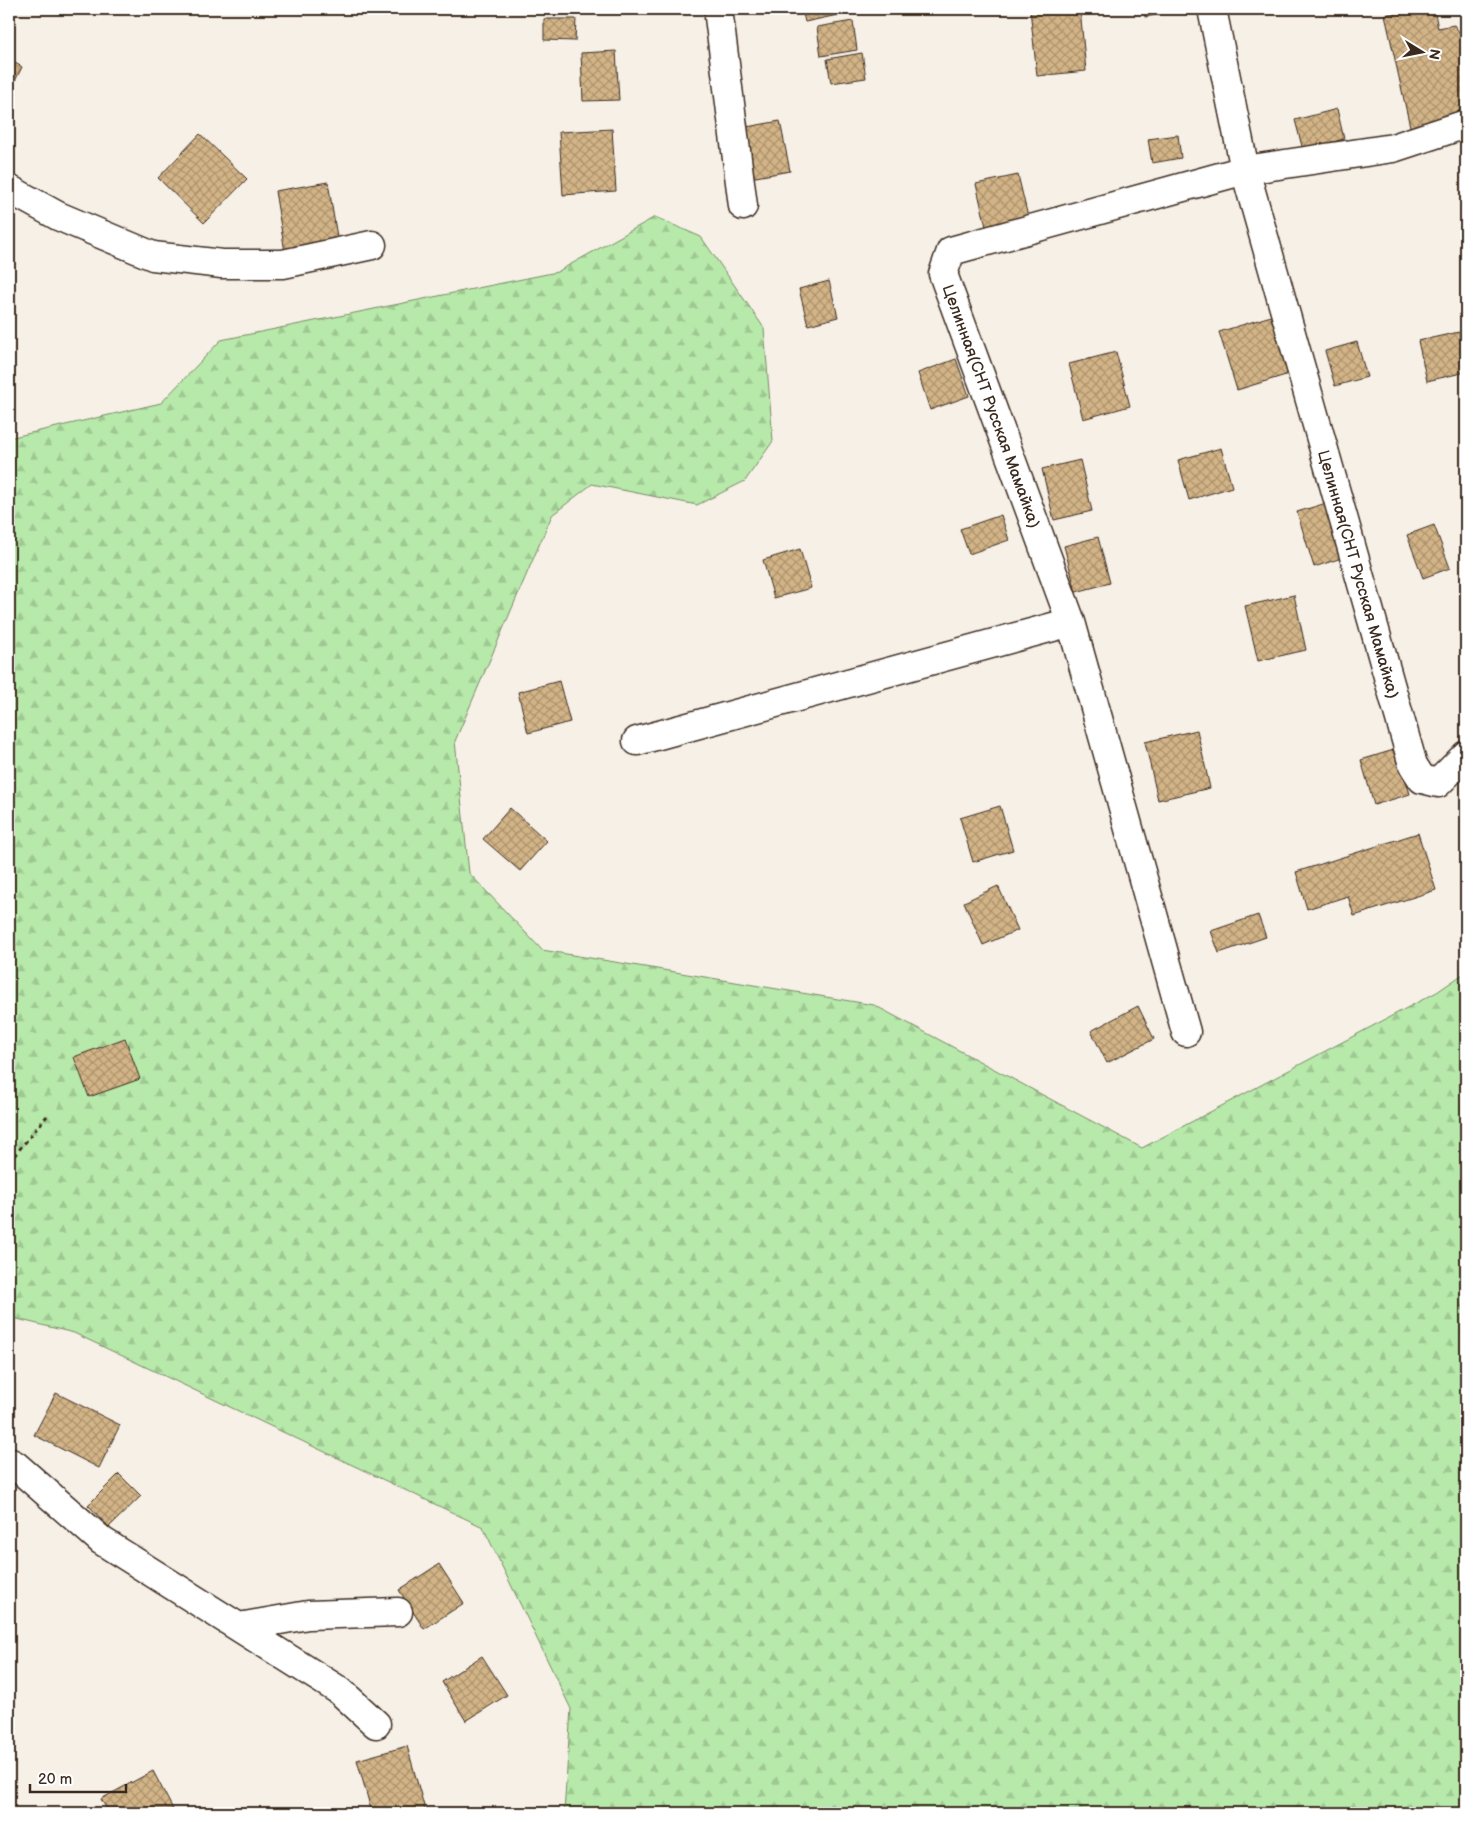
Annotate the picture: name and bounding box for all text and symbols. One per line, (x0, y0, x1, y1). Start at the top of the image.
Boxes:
north arrow (1398, 28, 1448, 78)
text: N (1425, 48, 1444, 61)
street label: Целинная(СНТ Русская Мамайка) (938, 282, 1044, 531)
street label: Целинная(СНТ Русская Мамайка) (1313, 448, 1402, 701)
scale bar (30, 1762, 126, 1794)
text: 20 m (38, 1770, 72, 1789)

